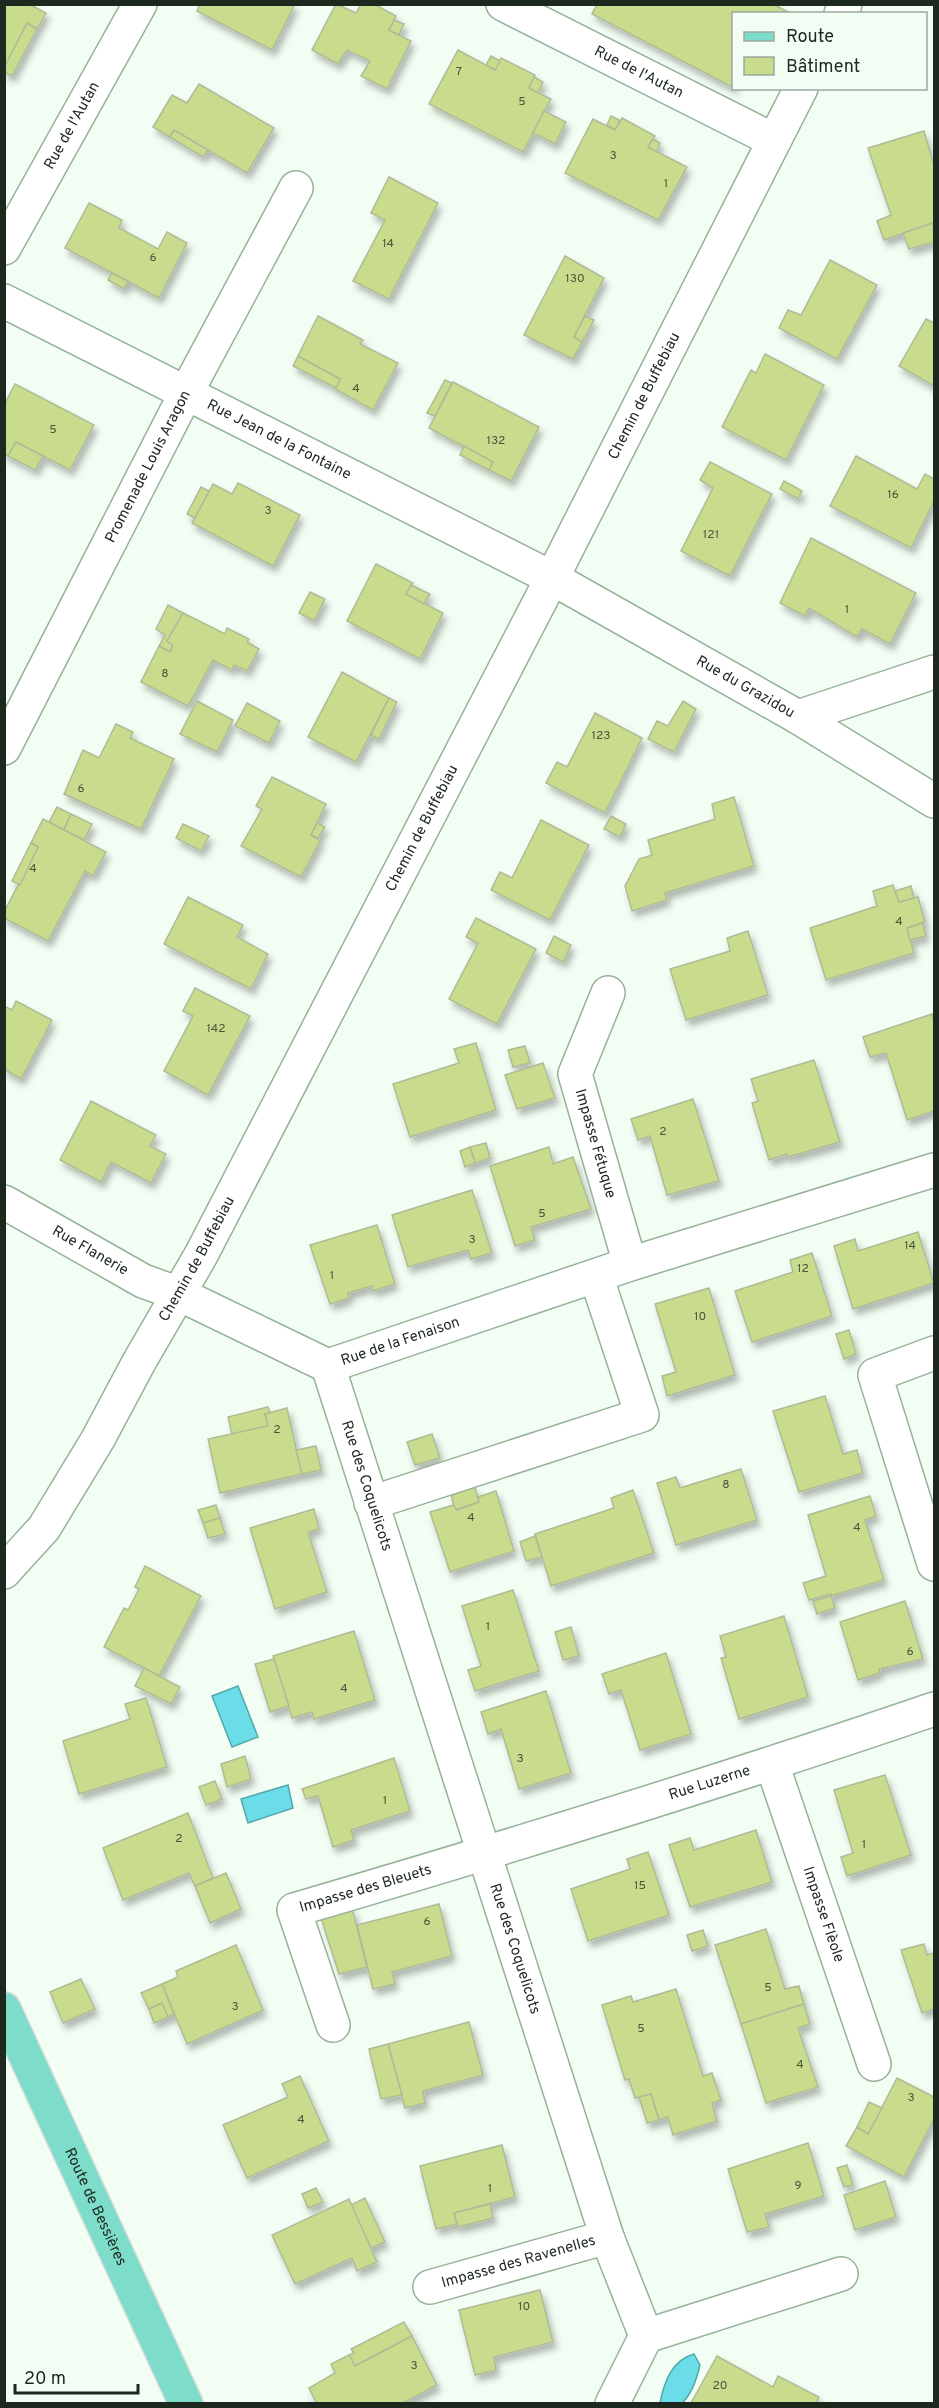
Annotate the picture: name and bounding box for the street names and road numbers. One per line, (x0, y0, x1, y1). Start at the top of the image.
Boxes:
street label: Rue de l'Autan (591, 42, 687, 103)
street label: Rue de l'Autan (40, 78, 104, 173)
street label: Chemin de Buffebiau (604, 329, 685, 463)
street label: Promenade Louis Aragon (101, 387, 195, 546)
street label: Rue Jean de la Fontaine (204, 396, 354, 484)
street label: Rue du Grazidou (692, 652, 798, 723)
street label: Chemin de Buffebiau (381, 762, 463, 895)
street label: Impasse Fétuque (570, 1087, 620, 1201)
street label: Chemin de Buffebiau (155, 1193, 239, 1325)
street label: Rue Flanerie (49, 1222, 132, 1280)
street label: Rue de la Fenaison (338, 1313, 462, 1370)
street label: Rue des Coquelicots (337, 1418, 396, 1554)
street label: Rue Luzerne (666, 1761, 753, 1805)
street label: Impasse des Bleuets (297, 1860, 434, 1917)
street label: Impasse Flèole (798, 1864, 848, 1965)
street label: Rue des Coquelicots (485, 1881, 545, 2017)
street label: Route de Bessières (60, 2145, 131, 2269)
street label: Impasse des Ravenelles (439, 2231, 598, 2293)

